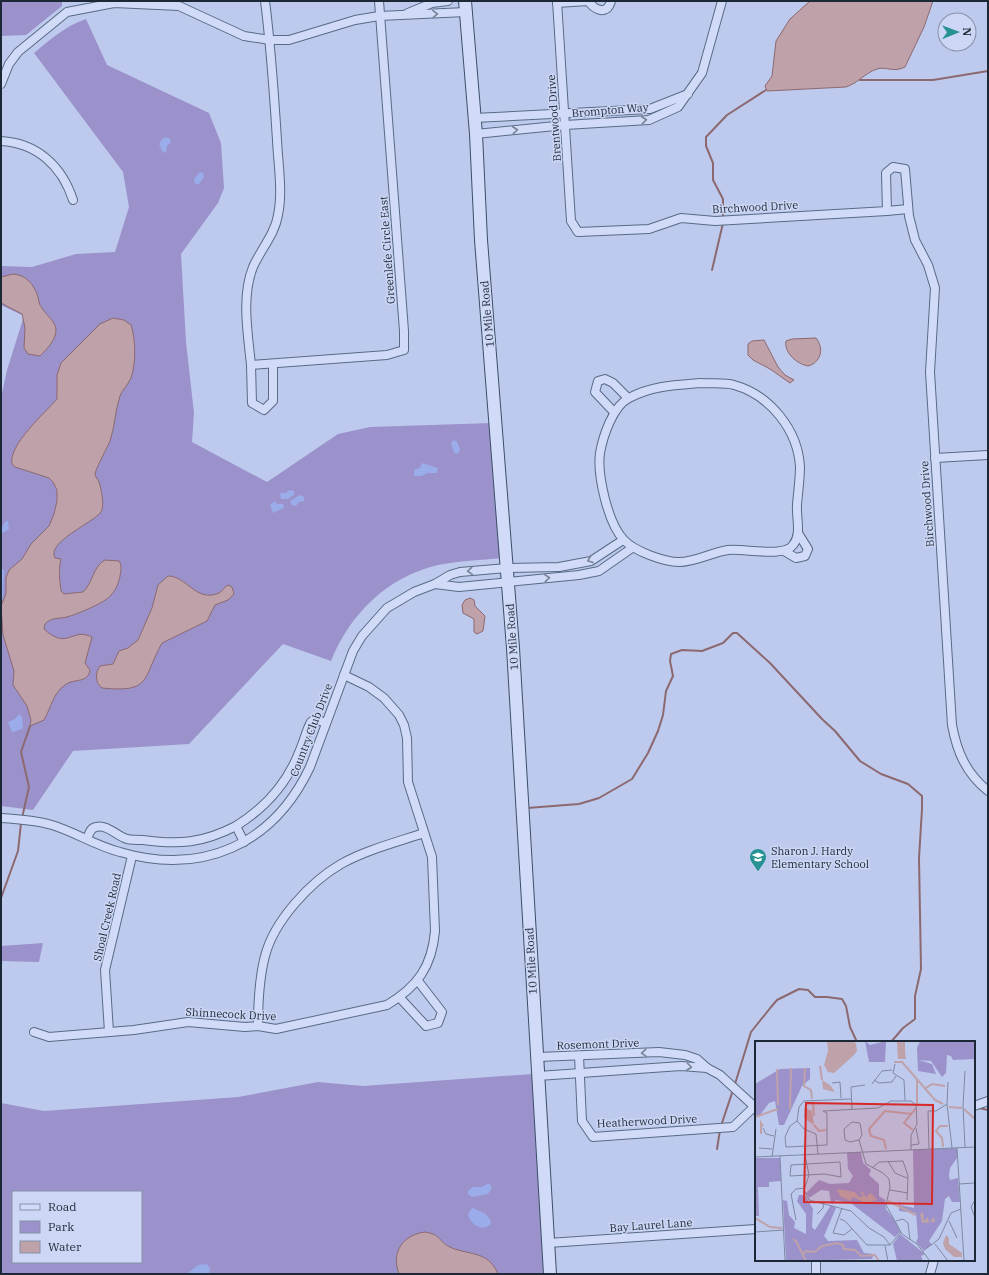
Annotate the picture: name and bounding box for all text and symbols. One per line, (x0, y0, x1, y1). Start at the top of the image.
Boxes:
one-way arrow (432, 10, 438, 19)
north arrow (937, 12, 977, 52)
text: N (960, 27, 974, 37)
street label: Brentwood Drive (544, 74, 564, 162)
street label: Brompton Way (571, 100, 649, 120)
one-way arrow (641, 116, 647, 125)
one-way arrow (512, 126, 518, 135)
street label: Greenlefe Circle East (376, 195, 398, 304)
street label: Birchwood Drive (712, 198, 799, 216)
street label: 10 Mile Road (477, 280, 497, 348)
street label: Birchwood Drive (917, 460, 937, 548)
one-way arrow (587, 556, 594, 564)
one-way arrow (467, 567, 473, 576)
one-way arrow (544, 574, 550, 583)
street label: 10 Mile Road (503, 603, 521, 671)
street label: Country Club Drive (287, 681, 335, 779)
place label: Sharon J. Hardy Elementary School (771, 844, 869, 871)
school or university icon: Sharon J. Hardy Elementary School (748, 847, 768, 872)
street label: Shoal Creek Road (90, 871, 124, 963)
street label: 10 Mile Road (522, 927, 540, 995)
street label: Shinnecock Drive (185, 1005, 277, 1023)
street label: Rosemont Drive (556, 1036, 640, 1052)
inset map (755, 1041, 975, 1261)
one-way arrow (641, 1049, 647, 1057)
one-way arrow (686, 1063, 692, 1072)
street label: Heatherwood Drive (596, 1111, 698, 1131)
legend (12, 1191, 142, 1263)
text: Road (48, 1199, 77, 1214)
street label: Bay Laurel Lane (609, 1215, 693, 1235)
text: Park (48, 1219, 74, 1234)
text: Water (48, 1239, 82, 1254)

